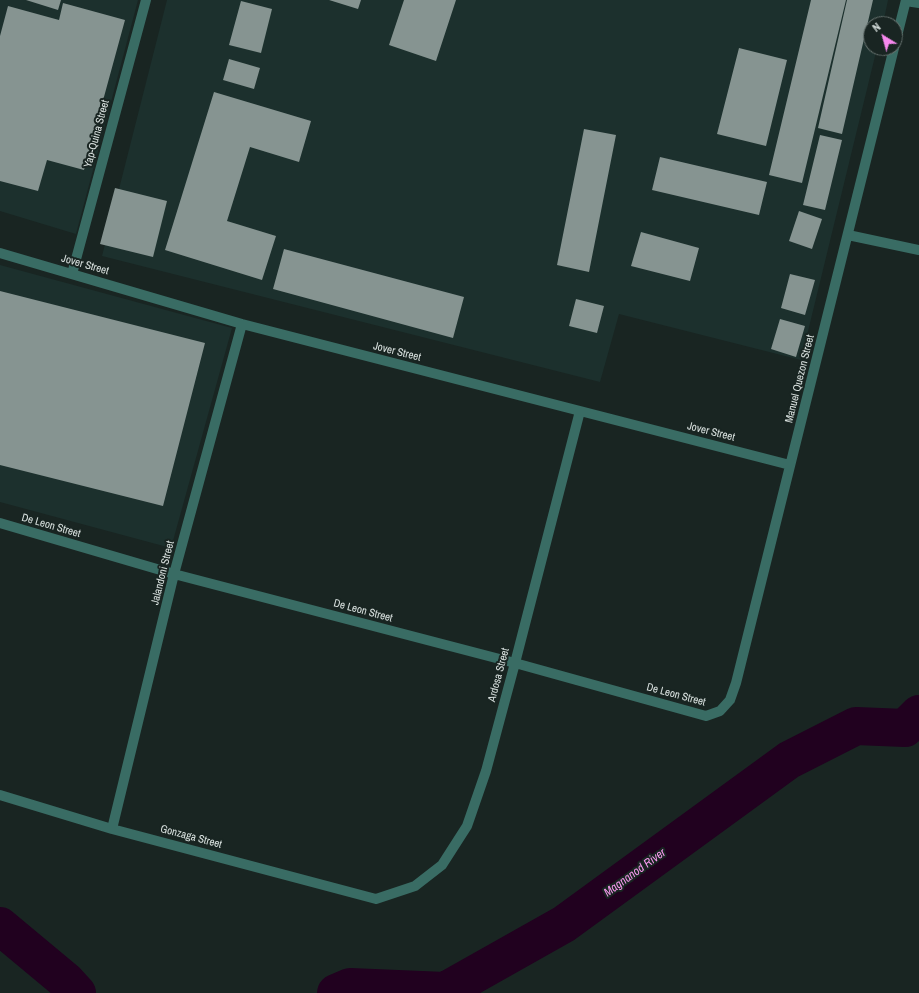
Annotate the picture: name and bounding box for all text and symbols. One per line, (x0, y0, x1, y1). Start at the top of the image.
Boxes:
north arrow (863, 16, 903, 56)
text: N (870, 20, 883, 35)
street label: Yap-Quina Street (82, 99, 112, 169)
street label: Jover Street (60, 252, 110, 278)
street label: Manuel Quezon Street (783, 334, 817, 424)
street label: Jover Street (372, 340, 422, 364)
street label: Jover Street (686, 420, 736, 444)
street label: De Leon Street (20, 511, 82, 541)
street label: Jalandoni Street (149, 540, 177, 606)
street label: De Leon Street (332, 597, 394, 625)
street label: Ardosa Street (485, 647, 513, 703)
street label: De Leon Street (645, 681, 707, 709)
street label: Gonzaga Street (159, 822, 223, 852)
water label: Magnanod River (601, 846, 669, 900)

